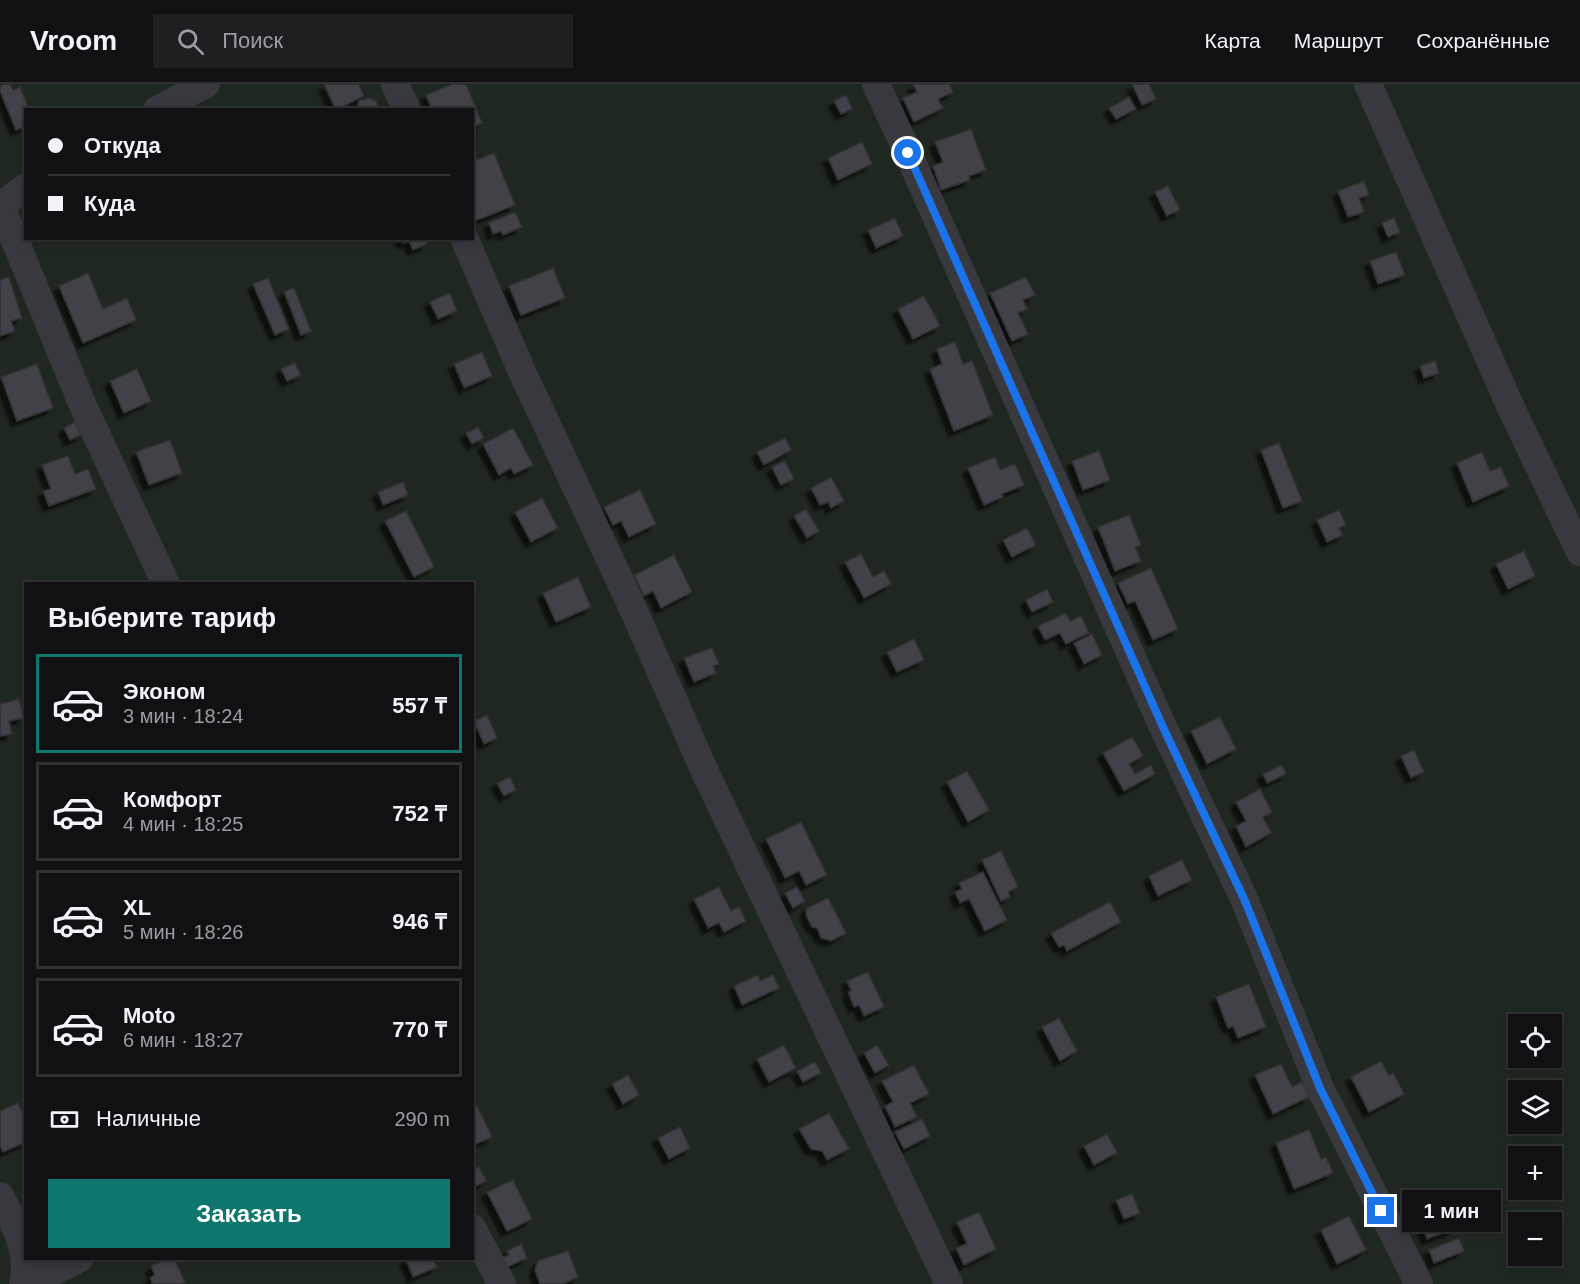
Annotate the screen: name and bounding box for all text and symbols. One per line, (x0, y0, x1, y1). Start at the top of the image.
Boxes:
search box (153, 14, 573, 68)
text: Vroom (30, 25, 117, 56)
icon: search (174, 25, 207, 58)
text: Поиск (222, 28, 283, 53)
text: Карта (1205, 29, 1261, 52)
text: Маршрут (1294, 29, 1383, 52)
text: Сохранённые (1416, 29, 1550, 52)
text: Откуда (84, 133, 161, 158)
route start (894, 139, 921, 166)
text: Куда (84, 191, 135, 216)
text: Выберите тариф (48, 603, 276, 633)
icon: car (51, 677, 105, 731)
text: Эконом (123, 679, 206, 704)
text: 557 ₸ (392, 693, 447, 718)
text: 3 мин · 18:24 (123, 705, 243, 727)
icon: car (51, 785, 105, 839)
text: Комфорт (123, 787, 222, 812)
text: 752 ₸ (392, 801, 447, 826)
text: 4 мин · 18:25 (123, 813, 243, 835)
icon: car (51, 893, 105, 947)
text: XL (123, 895, 151, 920)
text: 946 ₸ (392, 909, 447, 934)
text: 5 мин · 18:26 (123, 921, 243, 943)
icon: car (51, 1001, 105, 1055)
text: Moto (123, 1003, 176, 1028)
map controls (1508, 1014, 1562, 1266)
button: locate (1508, 1014, 1562, 1068)
text: 770 ₸ (392, 1017, 447, 1042)
text: 6 мин · 18:27 (123, 1029, 243, 1051)
button: layers (1508, 1080, 1562, 1134)
icon: cash (48, 1103, 81, 1136)
text: Наличные (96, 1106, 201, 1131)
text: 290 m (394, 1108, 450, 1130)
button: + (1508, 1146, 1562, 1200)
button: Заказать (48, 1179, 450, 1248)
callout: 1 мин (1402, 1190, 1501, 1232)
route end (1367, 1197, 1394, 1224)
text: 1 мин (1424, 1200, 1479, 1222)
button: − (1508, 1212, 1562, 1266)

